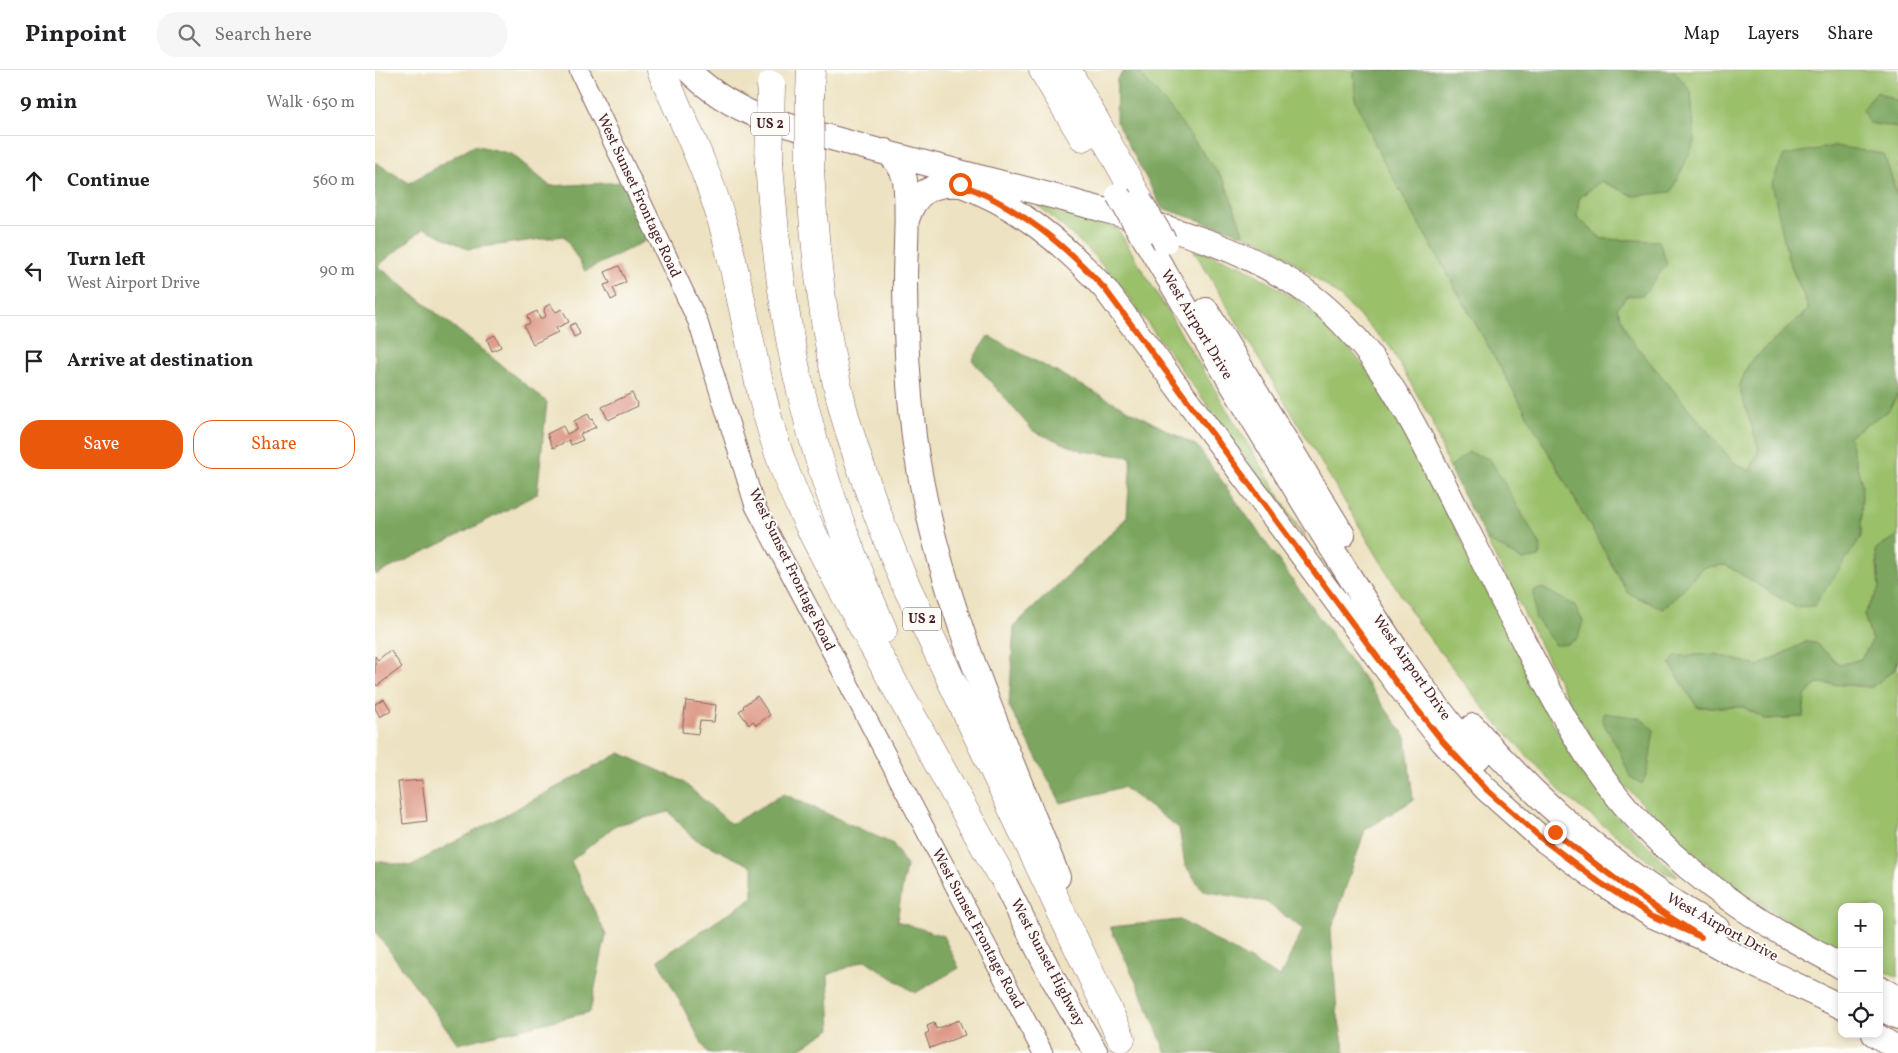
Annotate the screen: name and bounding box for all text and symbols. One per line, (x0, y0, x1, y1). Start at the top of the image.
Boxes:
search box (157, 12, 507, 57)
text: Pinpoint (25, 18, 127, 52)
icon: search (175, 21, 203, 49)
text: Search here (215, 22, 312, 48)
text: Map (1683, 22, 1719, 47)
text: Layers (1747, 22, 1799, 47)
text: Share (1827, 22, 1873, 47)
text: 9 min (20, 88, 77, 117)
text: Walk · 650 m (267, 92, 355, 114)
street label: West Sunset Frontage Road (591, 111, 685, 281)
road number: US 2 (751, 112, 789, 136)
icon: ahead (20, 167, 48, 195)
text: Continue (67, 168, 150, 194)
text: 560 m (312, 170, 355, 192)
route start (949, 173, 972, 196)
text: Turn left (67, 247, 146, 273)
icon: left (20, 257, 48, 285)
text: 90 m (319, 260, 355, 282)
street label: West Airport Drive (1155, 266, 1237, 384)
text: West Airport Drive (67, 273, 200, 295)
icon: arrive (20, 347, 48, 375)
text: Arrive at destination (67, 348, 253, 374)
button: Save (20, 420, 183, 469)
button: Share (193, 420, 355, 469)
street label: West Sunset Frontage Road (742, 485, 840, 655)
road number: US 2 (903, 608, 941, 630)
street label: West Airport Drive (1367, 611, 1455, 725)
route end (1544, 821, 1567, 844)
street label: West Sunset Frontage Road (926, 845, 1028, 1013)
street label: West Airport Drive (1662, 889, 1782, 967)
street label: West Sunset Highway (1004, 896, 1090, 1030)
map controls (1838, 903, 1883, 1038)
button: + (1838, 903, 1883, 948)
button: − (1838, 948, 1883, 993)
button: locate (1838, 993, 1883, 1038)

